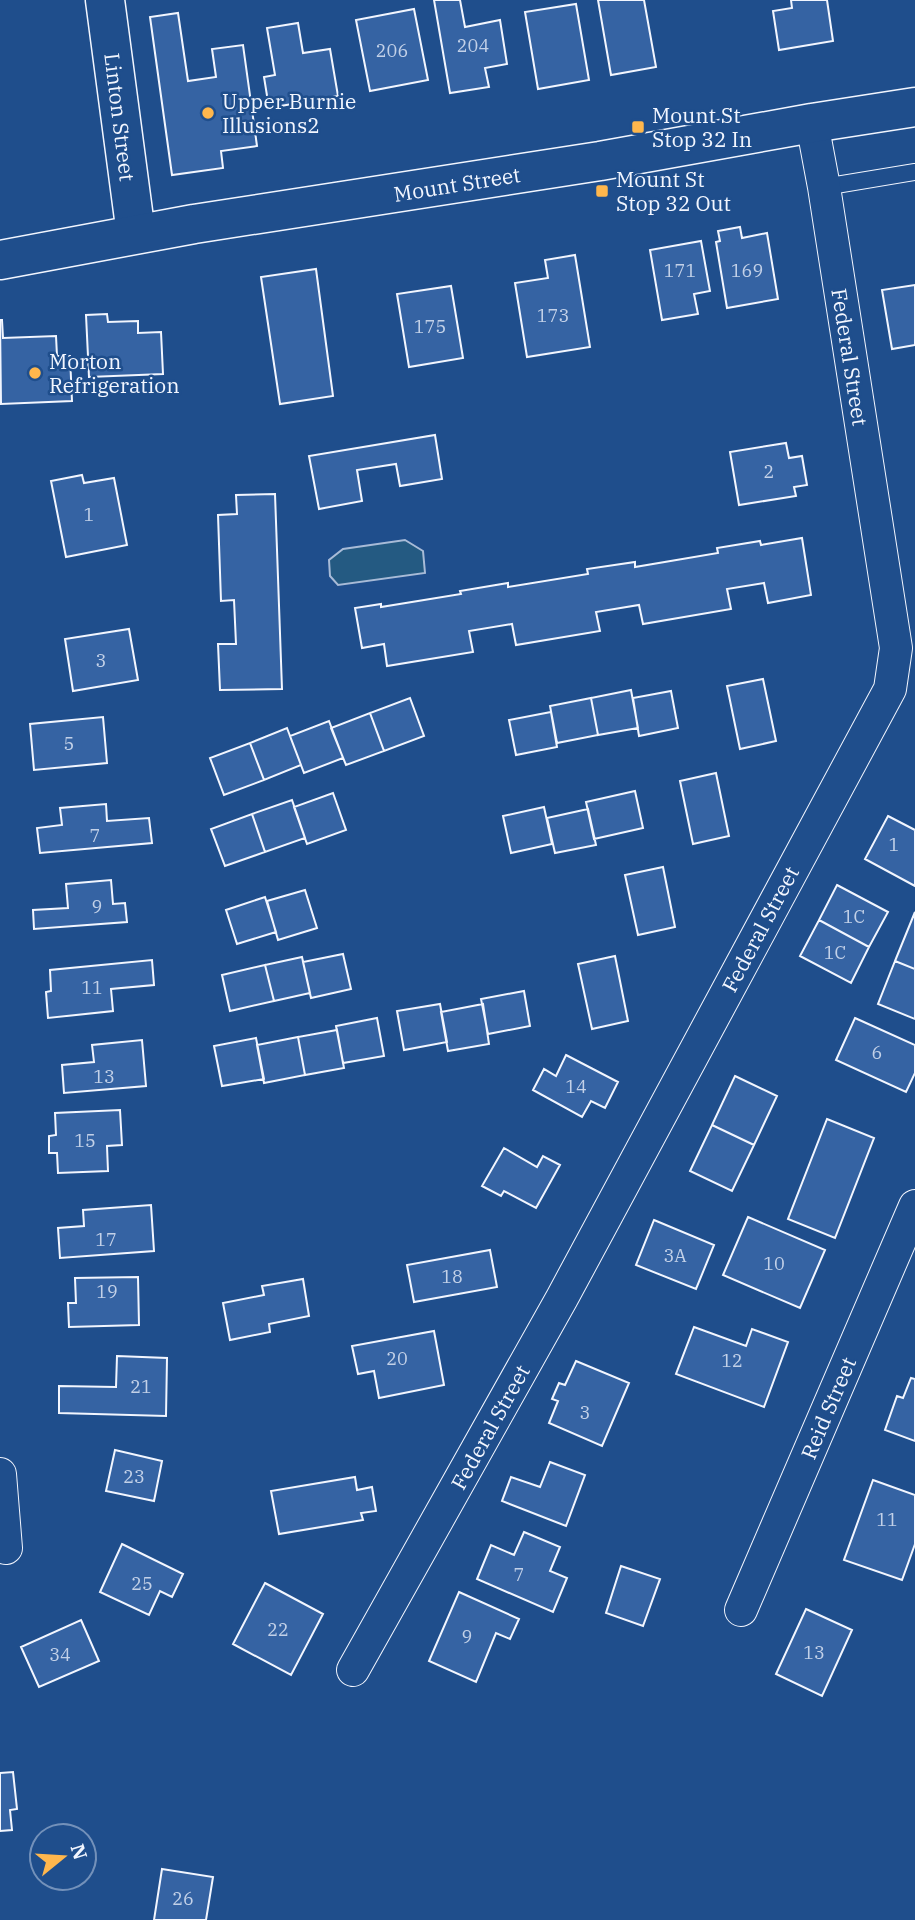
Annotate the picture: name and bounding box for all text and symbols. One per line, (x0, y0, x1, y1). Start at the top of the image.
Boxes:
house number: 204 (457, 34, 489, 57)
house number: 206 (376, 39, 408, 62)
street label: Linton Street (98, 51, 142, 183)
place label: Upper Burnie Illusions2 (222, 87, 356, 139)
place label: Mount St Stop 32 In (652, 101, 752, 153)
marker: Upper Burnie Illusions2 (200, 105, 216, 121)
marker: Mount St Stop 32 In (630, 119, 646, 135)
street label: Mount Street (392, 160, 522, 208)
place label: Mount St Stop 32 Out (616, 165, 731, 217)
marker: Mount St Stop 32 Out (594, 183, 610, 199)
house number: 171 (664, 259, 696, 282)
house number: 169 (731, 259, 763, 282)
street label: Federal Street (825, 286, 875, 428)
house number: 173 (537, 304, 569, 327)
house number: 175 (414, 315, 446, 338)
place label: Morton Refrigeration (49, 347, 180, 399)
marker: Morton Refrigeration (27, 365, 43, 381)
house number: 2 (764, 460, 774, 483)
house number: 1 (84, 503, 94, 526)
house number: 3 (96, 649, 106, 672)
house number: 5 (64, 732, 74, 755)
house number: 7 (90, 824, 100, 847)
house number: 1 (889, 833, 899, 856)
street label: Federal Street (715, 861, 805, 997)
house number: 9 (92, 895, 102, 918)
house number: 1C (843, 905, 865, 928)
house number: 1C (824, 941, 846, 964)
house number: 11 (81, 976, 103, 999)
house number: 6 (872, 1041, 882, 1064)
house number: 13 (93, 1065, 115, 1088)
house number: 14 (565, 1075, 587, 1098)
house number: 15 (74, 1129, 96, 1152)
house number: 17 (95, 1228, 117, 1251)
house number: 3A (663, 1244, 687, 1267)
house number: 10 (763, 1252, 785, 1275)
house number: 18 (441, 1265, 463, 1288)
house number: 19 (96, 1280, 118, 1303)
house number: 20 (386, 1347, 408, 1370)
house number: 12 (721, 1349, 743, 1372)
street label: Reid Street (794, 1353, 862, 1463)
street label: Federal Street (444, 1360, 536, 1494)
house number: 21 (130, 1375, 152, 1398)
house number: 3 (580, 1401, 590, 1424)
house number: 23 (123, 1465, 145, 1488)
house number: 11 (876, 1508, 898, 1531)
house number: 7 (514, 1563, 524, 1586)
house number: 25 (131, 1572, 153, 1595)
house number: 22 (267, 1618, 289, 1641)
house number: 9 (462, 1625, 472, 1648)
house number: 13 (803, 1641, 825, 1664)
house number: 34 (49, 1643, 71, 1666)
north arrow (28, 1822, 98, 1892)
text: N (65, 1841, 93, 1863)
house number: 26 (172, 1887, 194, 1910)

